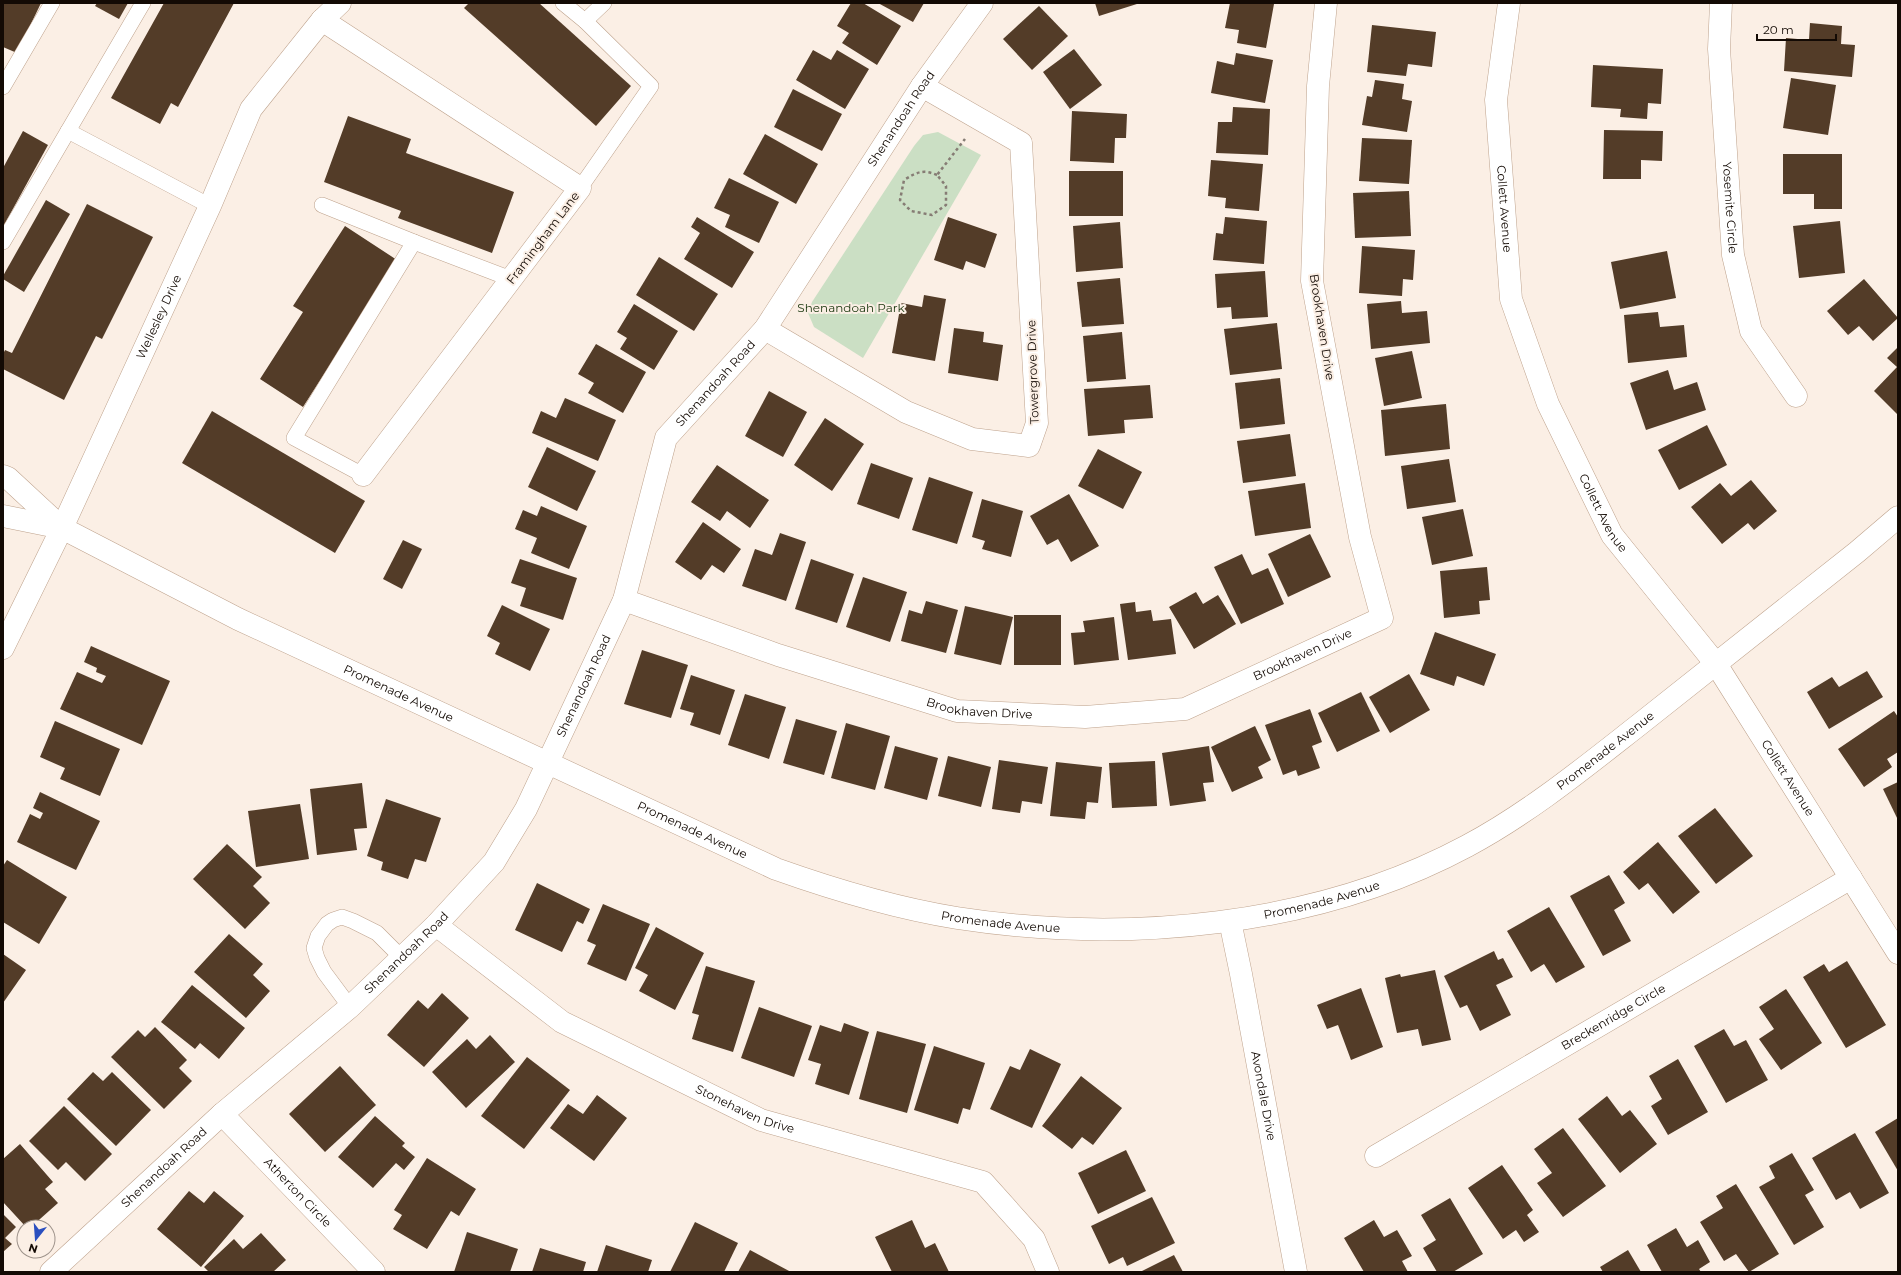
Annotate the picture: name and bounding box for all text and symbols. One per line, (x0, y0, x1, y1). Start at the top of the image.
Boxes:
scale bar (1757, 16, 1836, 42)
text: 20 m (1763, 22, 1794, 37)
street label: Shenandoah Road (864, 68, 938, 169)
street label: Yosemite Circle (1720, 161, 1741, 254)
street label: Collett Avenue (1494, 165, 1515, 253)
street label: Framingham Lane (503, 189, 582, 287)
street label: Wellesley Drive (133, 272, 184, 361)
street label: Brookhaven Drive (1307, 273, 1338, 381)
park label: Shenandoah Park (797, 300, 906, 315)
street label: Towergrove Drive (1023, 320, 1042, 424)
street label: Shenandoah Road (672, 337, 758, 429)
street label: Collett Avenue (1576, 471, 1631, 555)
street label: Brookhaven Drive (1250, 625, 1354, 684)
street label: Shenandoah Road (553, 632, 614, 739)
street label: Promenade Avenue (341, 661, 456, 725)
street label: Brookhaven Drive (925, 694, 1033, 722)
street label: Promenade Avenue (1553, 708, 1657, 793)
street label: Collett Avenue (1759, 737, 1818, 819)
street label: Promenade Avenue (635, 798, 750, 862)
street label: Promenade Avenue (1262, 877, 1382, 922)
street label: Promenade Avenue (940, 907, 1061, 935)
street label: Shenandoah Road (361, 908, 451, 996)
street label: Breckenridge Circle (1558, 980, 1668, 1053)
street label: Avondale Drive (1248, 1050, 1280, 1142)
street label: Stonehaven Drive (693, 1081, 796, 1136)
street label: Shenandoah Road (118, 1124, 210, 1210)
street label: Atherton Circle (261, 1154, 335, 1230)
north arrow (16, 1219, 56, 1259)
text: N (27, 1241, 39, 1257)

